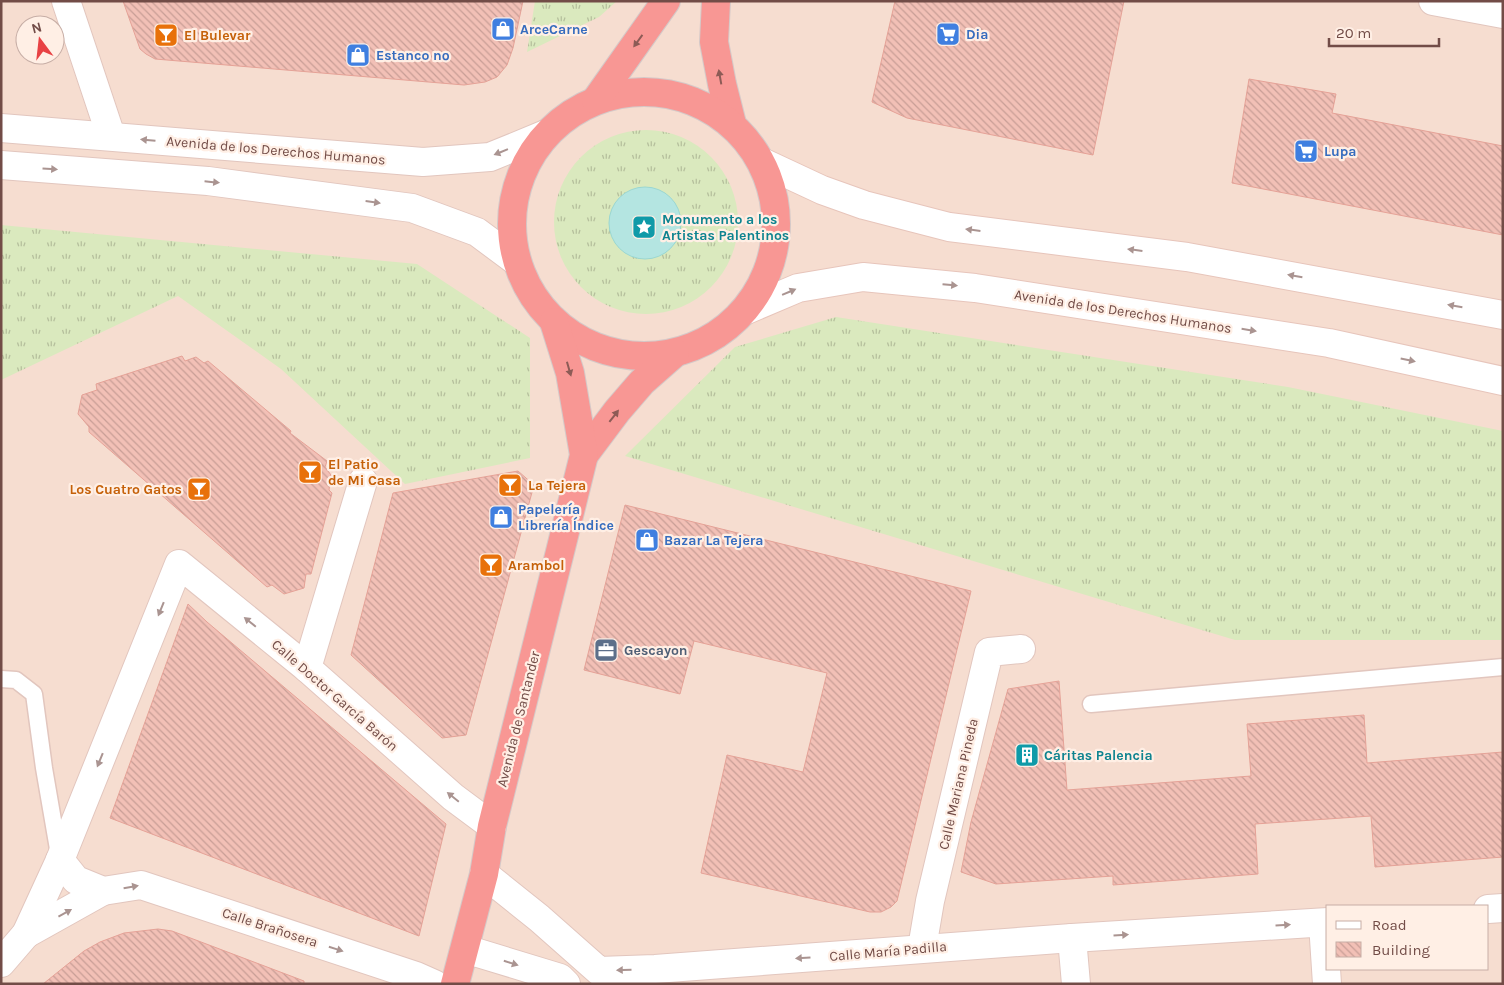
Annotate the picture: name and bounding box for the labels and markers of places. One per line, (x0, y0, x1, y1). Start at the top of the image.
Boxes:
shop icon: ArceCarne (490, 16, 516, 42)
place label: ArceCarne (520, 21, 588, 38)
supermarket icon: Dia (935, 21, 961, 47)
bar icon: El Bulevar (153, 22, 179, 48)
place label: Dia (966, 26, 988, 43)
place label: El Bulevar (184, 27, 251, 44)
shop icon: Estanco nº (345, 42, 371, 68)
place label: Estanco nº (376, 47, 450, 64)
supermarket icon: Lupa (1293, 138, 1319, 164)
place label: Lupa (1324, 143, 1356, 160)
place label: Monumento a los Artistas Palentinos (662, 211, 789, 244)
place icon: Monumento a los Artistas Palentinos (631, 214, 657, 240)
place label: El Patio de Mi Casa (328, 456, 401, 489)
bar icon: El Patio de Mi Casa (297, 459, 323, 485)
bar icon: La Tejera (497, 472, 523, 498)
bar icon: Los Cuatro Gatos (186, 476, 212, 502)
place label: La Tejera (528, 477, 586, 494)
place label: Los Cuatro Gatos (69, 481, 182, 498)
place label: Papelería Librería Índice (518, 501, 614, 534)
shop icon: Papelería Librería Índice (488, 504, 514, 530)
shop icon: Bazar La Tejera (634, 527, 660, 553)
place label: Bazar La Tejera (664, 532, 764, 549)
bar icon: Arambol (478, 552, 504, 578)
place label: Arambol (508, 557, 565, 574)
office icon: Gescayon (593, 637, 619, 663)
place label: Gescayon (624, 642, 688, 659)
building icon: Cáritas Palencia (1014, 742, 1040, 768)
place label: Cáritas Palencia (1044, 747, 1153, 764)

